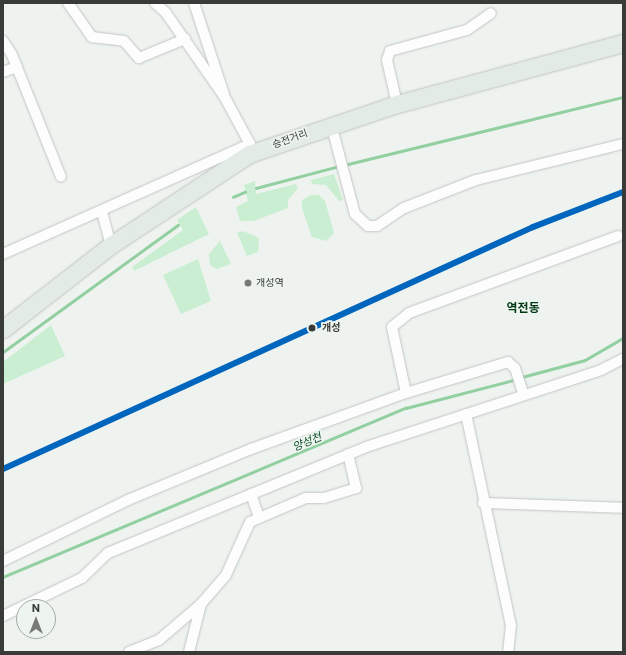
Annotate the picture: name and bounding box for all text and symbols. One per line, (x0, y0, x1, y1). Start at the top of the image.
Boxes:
street label: 승전거리 (271, 127, 309, 151)
place label: 개성역 (256, 277, 284, 289)
marker: 개성역 (243, 278, 253, 288)
district label: 역전동 (506, 301, 540, 315)
marker: 개성 (305, 321, 319, 335)
place label: 개성 (322, 322, 340, 334)
water label: 양성천 (290, 430, 324, 454)
north arrow (16, 599, 56, 639)
text: N (32, 601, 40, 614)

